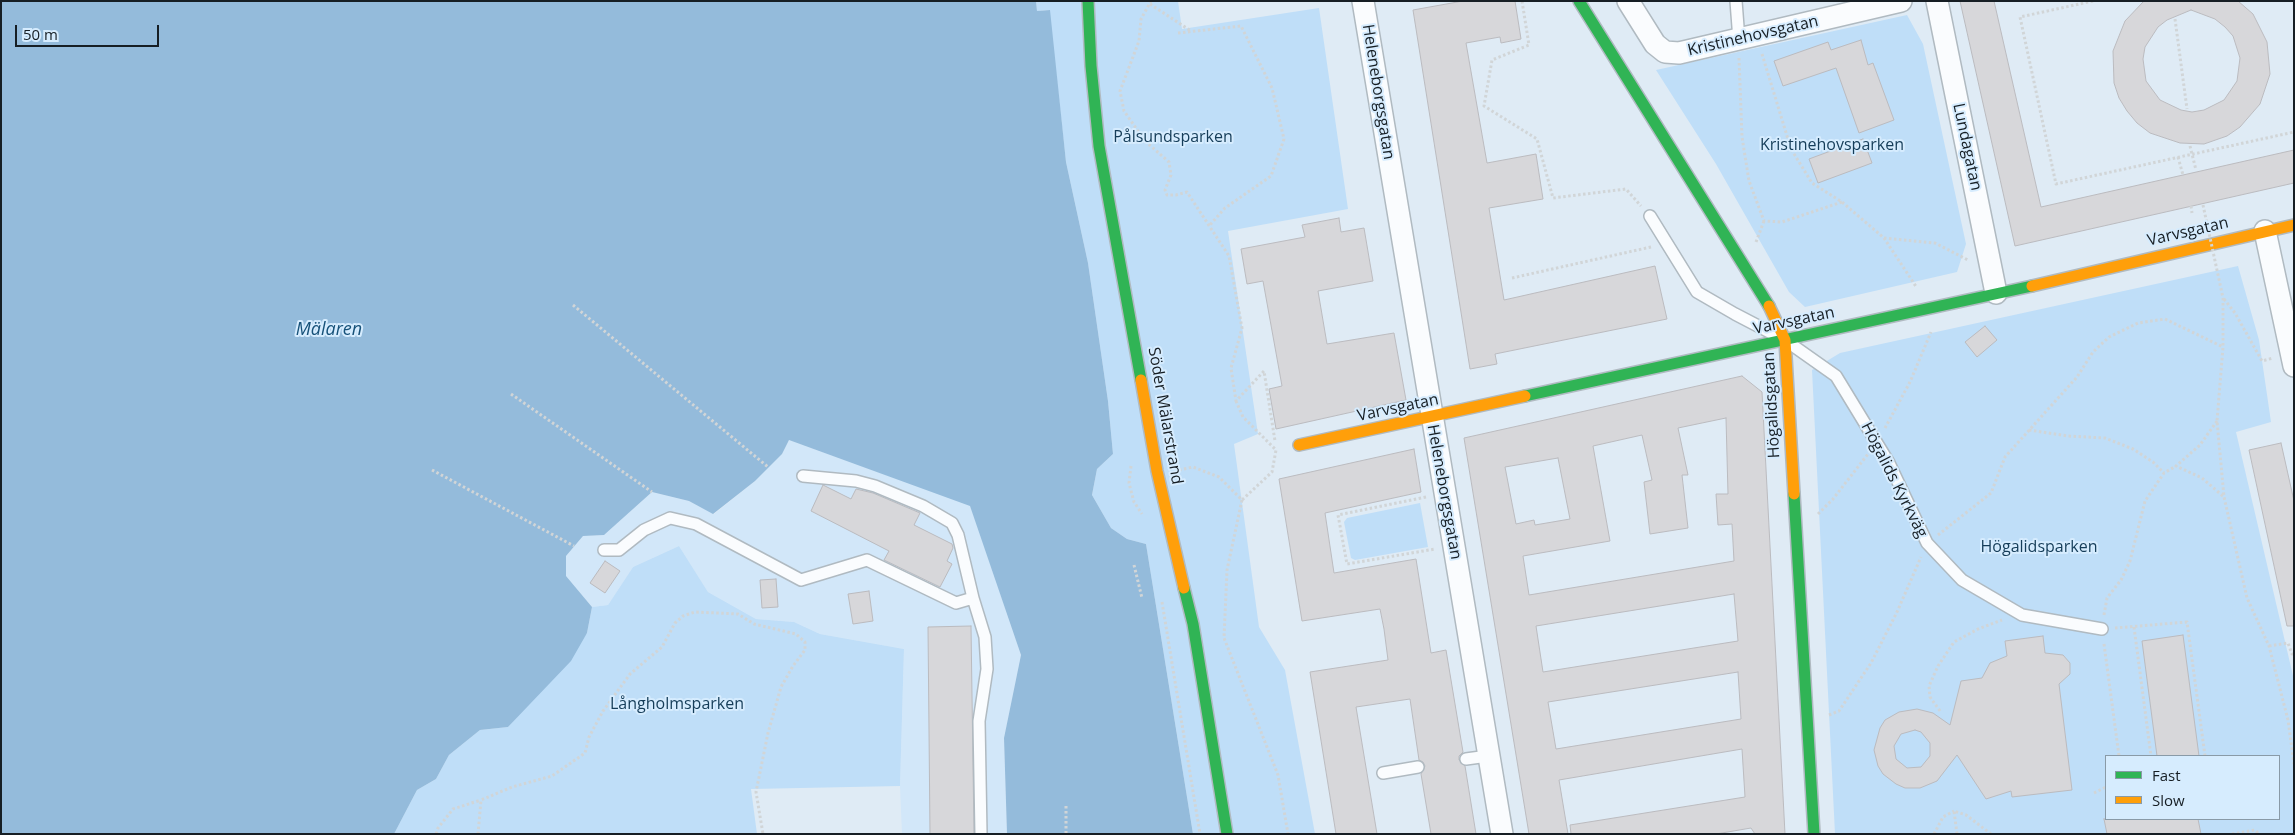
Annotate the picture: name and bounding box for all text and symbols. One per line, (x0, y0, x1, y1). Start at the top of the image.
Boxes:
street label: Kristinehovsgatan (1686, 12, 1820, 60)
scale bar (18, 15, 161, 47)
street label: Heleneborgsgatan (1358, 23, 1398, 161)
text: 50 m (23, 24, 58, 44)
street label: Lundagatan (1948, 102, 1986, 192)
park label: Pålsundsparken (1113, 127, 1233, 147)
park label: Kristinehovsparken (1760, 135, 1904, 155)
street label: Varvsgatan (2146, 213, 2230, 251)
street label: Varvsgatan (1752, 303, 1836, 339)
water label: Mälaren (296, 319, 362, 341)
street label: Söder Mälarstrand (1143, 346, 1187, 486)
street label: Högalidsgatan (1760, 351, 1784, 459)
street label: Varvsgatan (1356, 390, 1440, 426)
street label: Högalids Kyrkväg (1857, 419, 1931, 541)
street label: Heleneborgsgatan (1423, 423, 1465, 561)
park label: Högalidsparken (1981, 537, 2097, 557)
park label: Långholmsparken (610, 694, 744, 714)
legend (2105, 755, 2280, 820)
text: Fast (2152, 765, 2181, 785)
text: Slow (2152, 790, 2185, 810)

